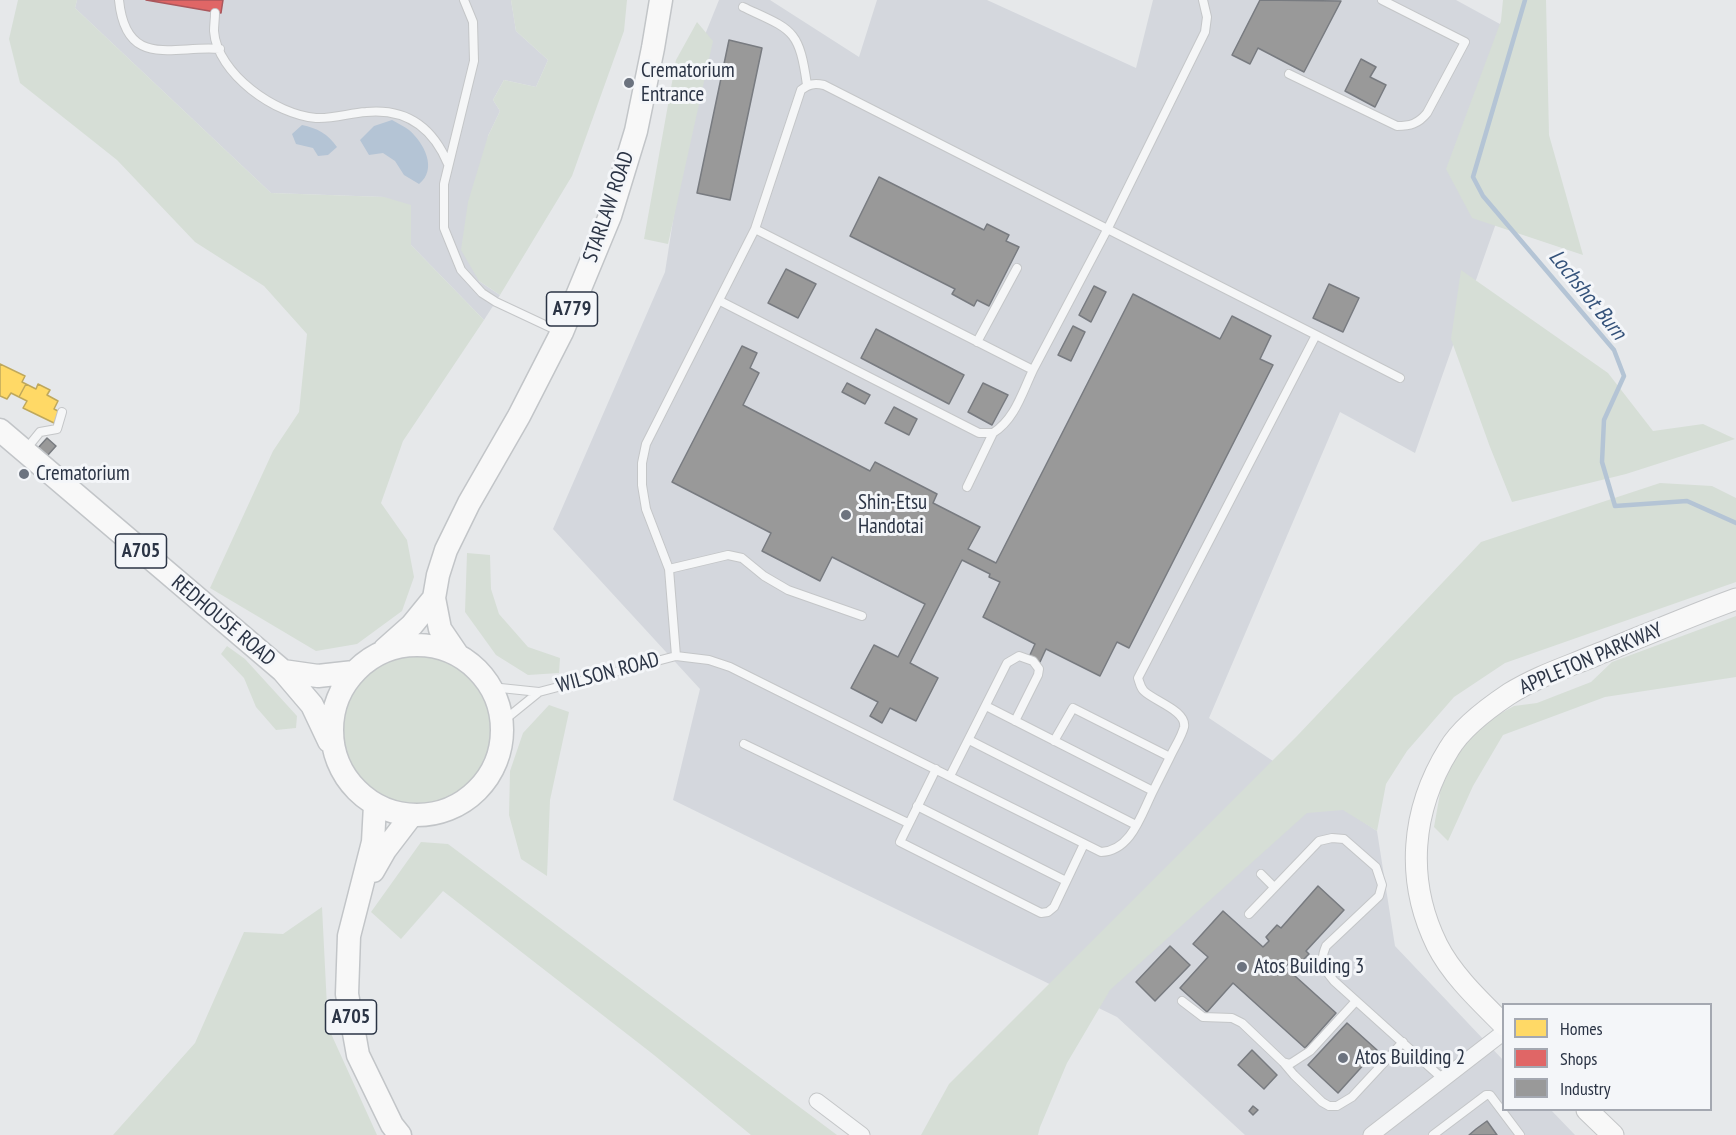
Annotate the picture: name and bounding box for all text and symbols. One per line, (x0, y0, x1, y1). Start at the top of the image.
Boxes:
place label: Crematorium Entrance (641, 58, 735, 108)
marker: Crematorium Entrance (622, 76, 636, 90)
street label: STARLAW ROAD (578, 148, 640, 266)
water label: Lochshot Burn (1543, 245, 1631, 345)
road number: A779 (546, 292, 598, 326)
place label: Crematorium (36, 461, 130, 487)
marker: Crematorium (17, 467, 31, 481)
place label: Shin-Etsu Handotai (858, 490, 927, 540)
marker: Shin-Etsu Handotai (839, 508, 853, 522)
road number: A705 (116, 534, 166, 568)
street label: REDHOUSE ROAD (166, 570, 280, 672)
street label: APPLETON PARKWAY (1516, 618, 1666, 700)
street label: WILSON ROAD (554, 647, 662, 699)
place label: Atos Building 3 (1254, 954, 1364, 980)
marker: Atos Building 3 (1235, 960, 1249, 974)
road number: A705 (326, 1000, 376, 1034)
legend (1502, 1003, 1712, 1111)
text: Homes (1560, 1017, 1603, 1040)
place label: Atos Building 2 (1355, 1045, 1465, 1071)
text: Shops (1560, 1047, 1597, 1070)
marker: Atos Building 2 (1336, 1051, 1350, 1065)
text: Industry (1560, 1077, 1610, 1100)

